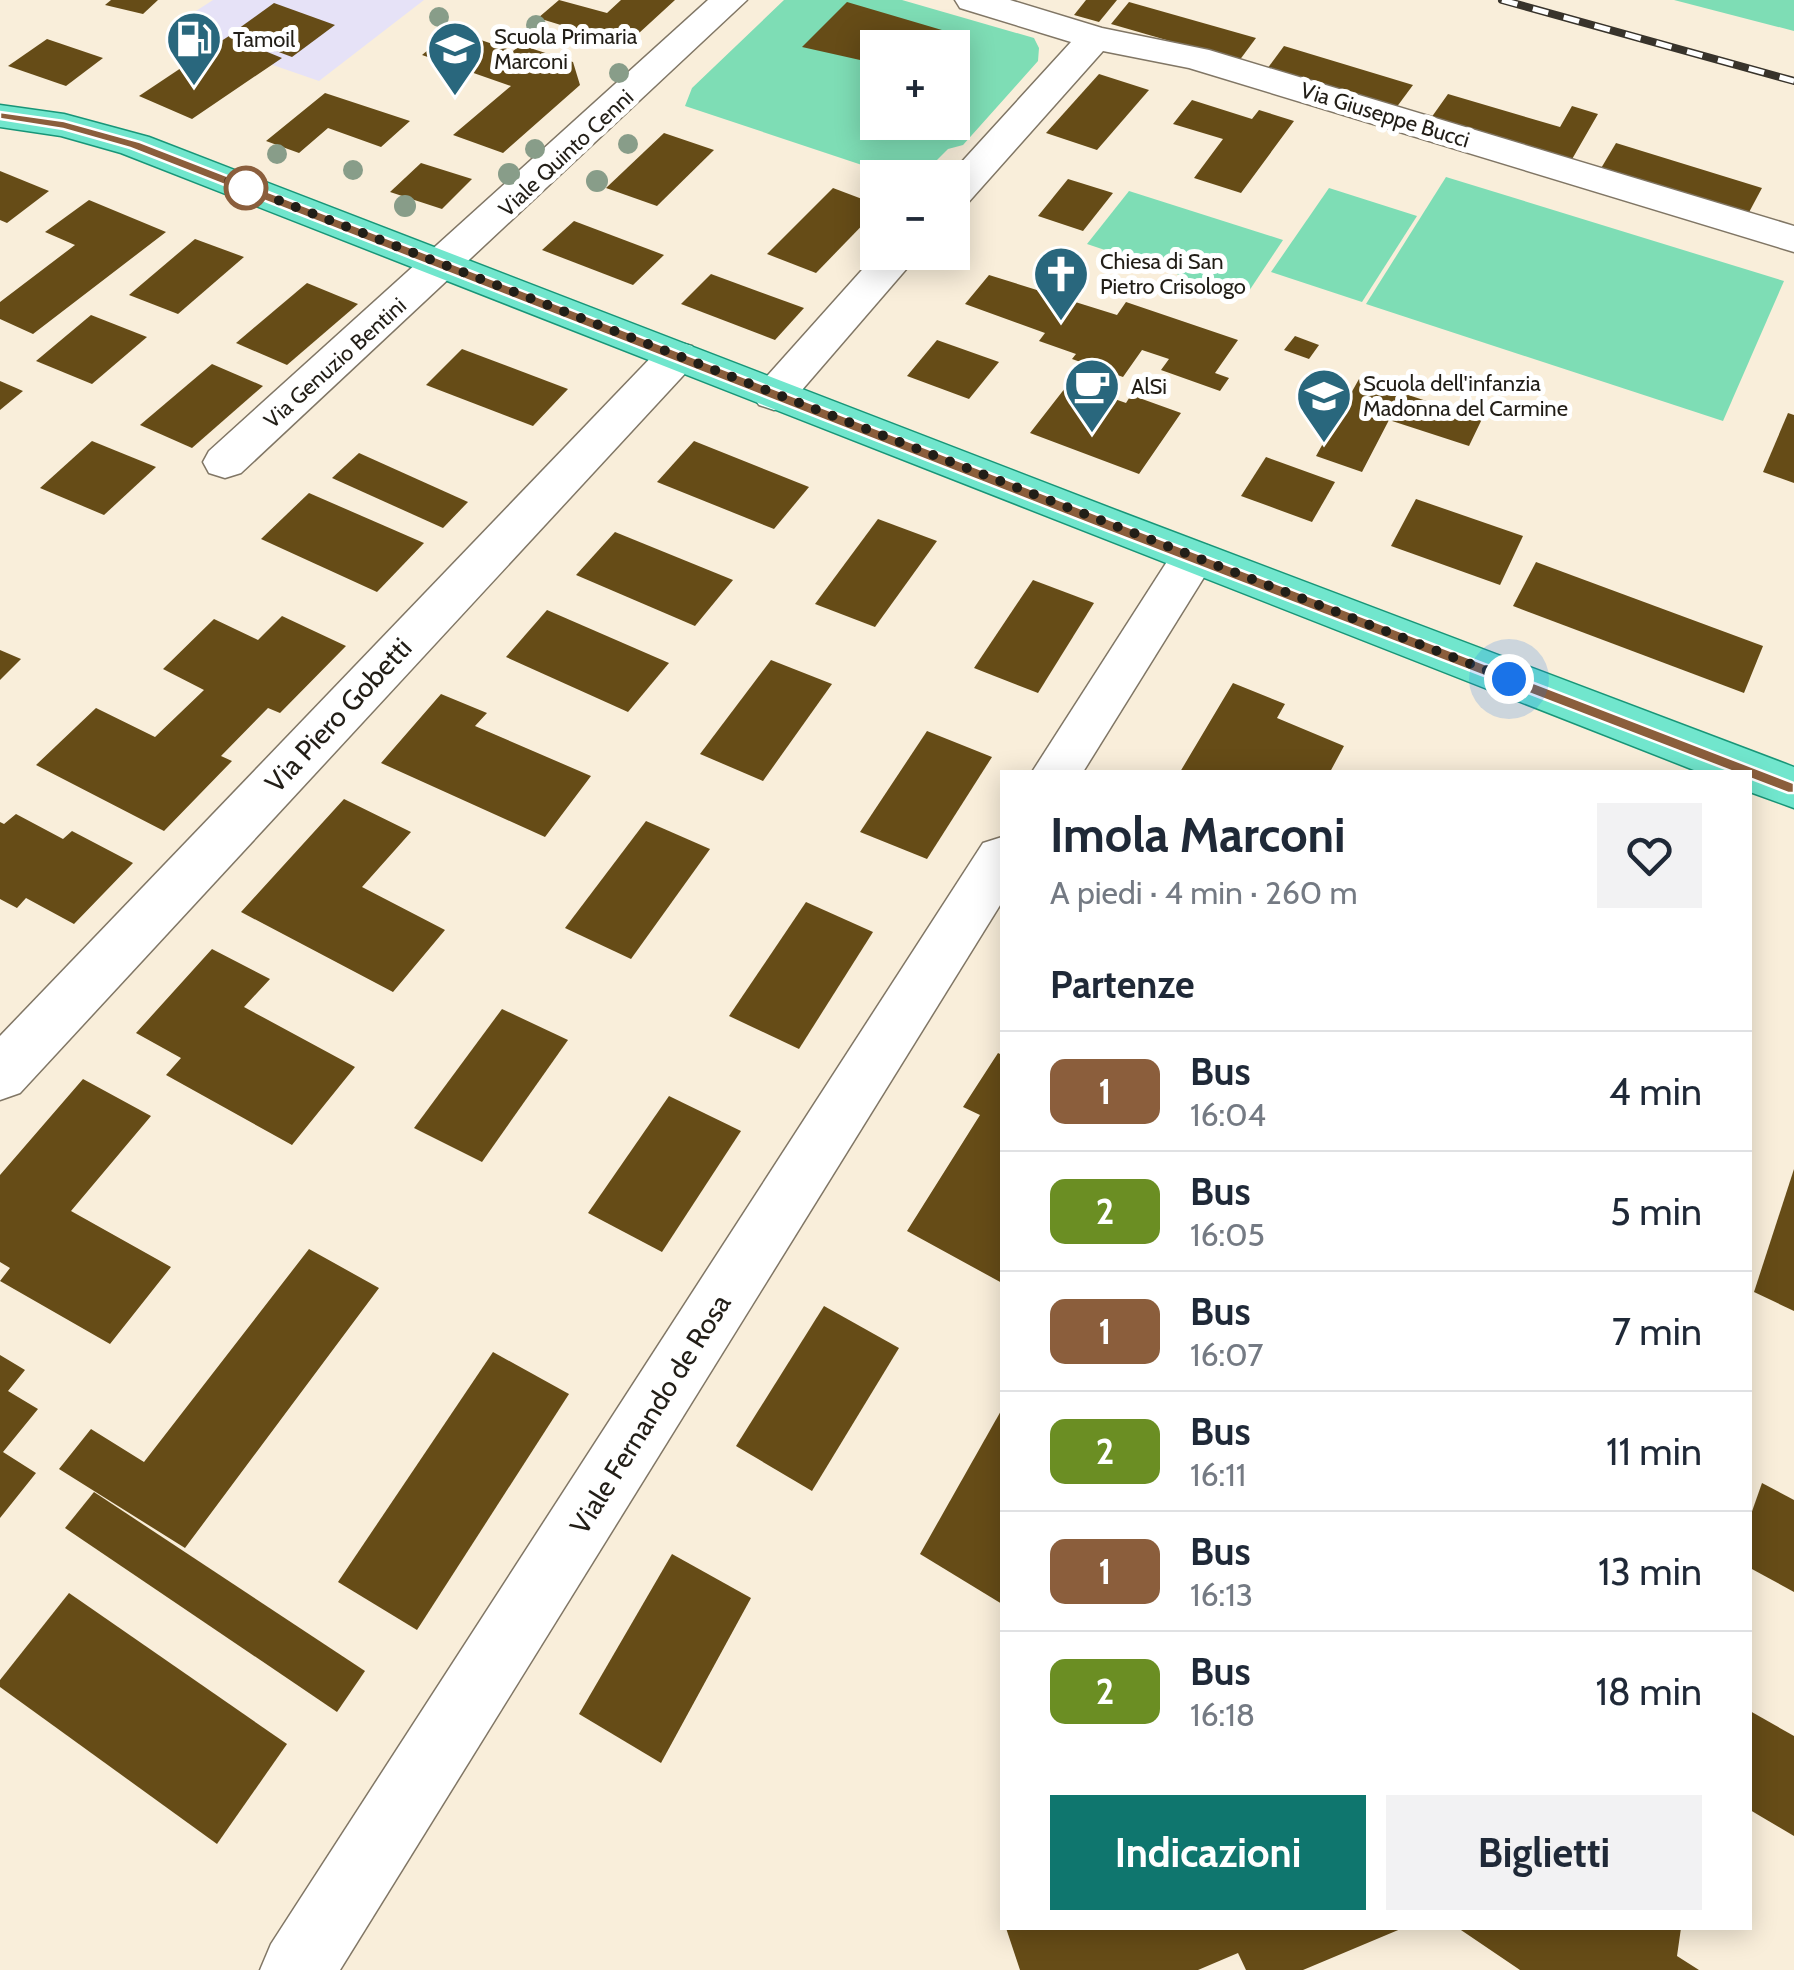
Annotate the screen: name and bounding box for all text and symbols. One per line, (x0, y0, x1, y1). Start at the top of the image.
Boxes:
fuel station icon: Tamoil (164, 9, 224, 88)
school or university icon: Scuola Primaria Marconi (425, 19, 485, 98)
place label: Scuola Primaria Marconi (494, 23, 638, 75)
place label: Tamoil (233, 26, 296, 53)
map controls (860, 30, 970, 270)
button: + (860, 30, 970, 140)
street label: Via Giuseppe Bucci (1297, 76, 1473, 154)
street label: Viale Quinto Cenni (493, 84, 639, 222)
button: − (860, 160, 970, 270)
unlabelled marker (225, 167, 267, 209)
church icon: Chiesa di San Pietro Crisologo (1031, 244, 1091, 323)
place label: Chiesa di San Pietro Crisologo (1100, 248, 1246, 300)
street label: Via Genuzio Bentini (258, 292, 412, 434)
cafe icon: AlSi (1062, 356, 1122, 435)
school or university icon: Scuola dell'infanzia Madonna del Carmine (1294, 366, 1354, 445)
place label: Scuola dell'infanzia Madonna del Carmine (1363, 370, 1568, 422)
place label: AlSi (1131, 373, 1167, 400)
street label: Via Piero Gobetti (258, 631, 418, 799)
your location (1484, 654, 1534, 704)
button: heart (1597, 803, 1702, 908)
text: Imola Marconi (1050, 806, 1346, 864)
text: A piedi · 4 min · 260 m (1050, 873, 1357, 912)
text: Partenze (1050, 961, 1194, 1008)
text: Bus (1190, 1048, 1251, 1095)
text: 4 min (1609, 1068, 1702, 1115)
text: 1 (1099, 1070, 1111, 1113)
text: 16:04 (1190, 1095, 1266, 1134)
text: Bus (1190, 1168, 1251, 1215)
text: 5 min (1610, 1188, 1702, 1235)
text: 2 (1096, 1190, 1114, 1233)
text: 16:05 (1190, 1215, 1265, 1254)
street label: Viale Fernando de Rosa (562, 1287, 738, 1540)
text: Bus (1190, 1288, 1251, 1335)
text: 7 min (1612, 1308, 1702, 1355)
text: 1 (1099, 1310, 1111, 1353)
text: 16:07 (1190, 1335, 1263, 1374)
text: Bus (1190, 1408, 1251, 1455)
text: 11 min (1606, 1428, 1702, 1475)
text: 2 (1096, 1430, 1114, 1473)
text: 16:11 (1190, 1455, 1246, 1494)
text: Bus (1190, 1528, 1251, 1575)
text: 13 min (1598, 1548, 1702, 1595)
text: 1 (1099, 1550, 1111, 1593)
text: 16:13 (1190, 1575, 1253, 1614)
text: Bus (1190, 1648, 1251, 1695)
text: 18 min (1595, 1668, 1702, 1715)
text: 2 (1096, 1670, 1114, 1713)
text: 16:18 (1190, 1695, 1255, 1734)
button: Indicazioni (1050, 1795, 1366, 1910)
button: Biglietti (1386, 1795, 1702, 1910)

